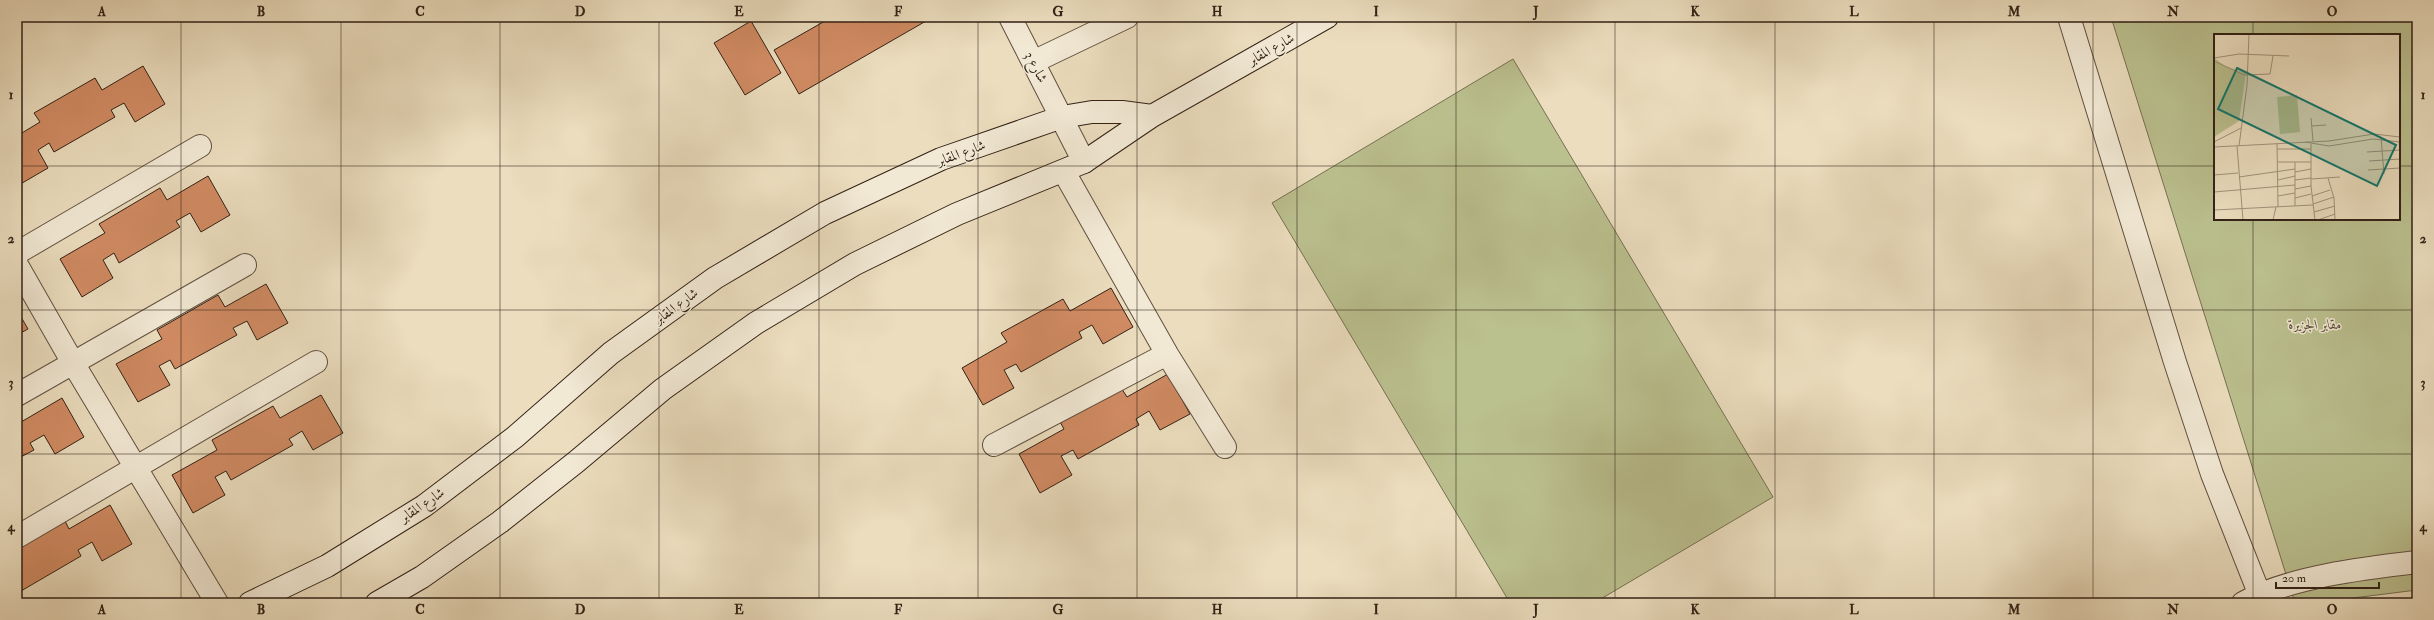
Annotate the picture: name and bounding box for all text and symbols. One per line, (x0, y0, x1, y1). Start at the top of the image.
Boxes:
text: A (97, 4, 107, 20)
text: B (257, 4, 265, 20)
text: C (415, 4, 425, 20)
text: D (575, 4, 586, 20)
text: E (734, 4, 744, 20)
text: F (894, 4, 903, 20)
text: G (1053, 4, 1064, 20)
text: H (1212, 4, 1223, 20)
text: I (1373, 4, 1379, 20)
text: J (1532, 4, 1539, 21)
text: K (1690, 4, 1700, 20)
text: L (1849, 4, 1859, 20)
text: M (2007, 4, 2021, 20)
text: N (2166, 4, 2179, 20)
text: O (2327, 4, 2338, 20)
street label: شارع المقابر (1243, 29, 1299, 72)
inset map (2214, 34, 2400, 220)
street label: شارع 3 (1018, 49, 1051, 87)
text: 1 (9, 87, 14, 103)
text: 1 (2421, 87, 2426, 103)
street label: شارع المقابر (933, 136, 989, 173)
text: 2 (8, 231, 15, 247)
text: 2 (2420, 231, 2427, 247)
street label: شارع المقابر (649, 284, 703, 331)
park label: مقابر الجزيرة (2287, 316, 2342, 333)
text: 3 (9, 375, 14, 391)
text: 3 (2421, 375, 2426, 391)
street label: شارع المقابر (395, 484, 449, 530)
text: 4 (6, 519, 15, 535)
text: 4 (2418, 519, 2427, 535)
scale bar (2276, 564, 2379, 590)
text: 20 m (2282, 571, 2307, 586)
text: A (97, 602, 107, 618)
text: B (257, 602, 265, 618)
text: C (415, 602, 425, 618)
text: D (575, 602, 586, 618)
text: E (734, 602, 744, 618)
text: F (894, 602, 903, 618)
text: G (1053, 602, 1064, 618)
text: H (1212, 602, 1223, 618)
text: I (1373, 602, 1379, 618)
text: J (1532, 602, 1539, 619)
text: K (1690, 602, 1700, 618)
text: L (1849, 602, 1859, 618)
text: M (2007, 602, 2021, 618)
text: N (2166, 602, 2179, 618)
text: O (2327, 602, 2338, 618)

